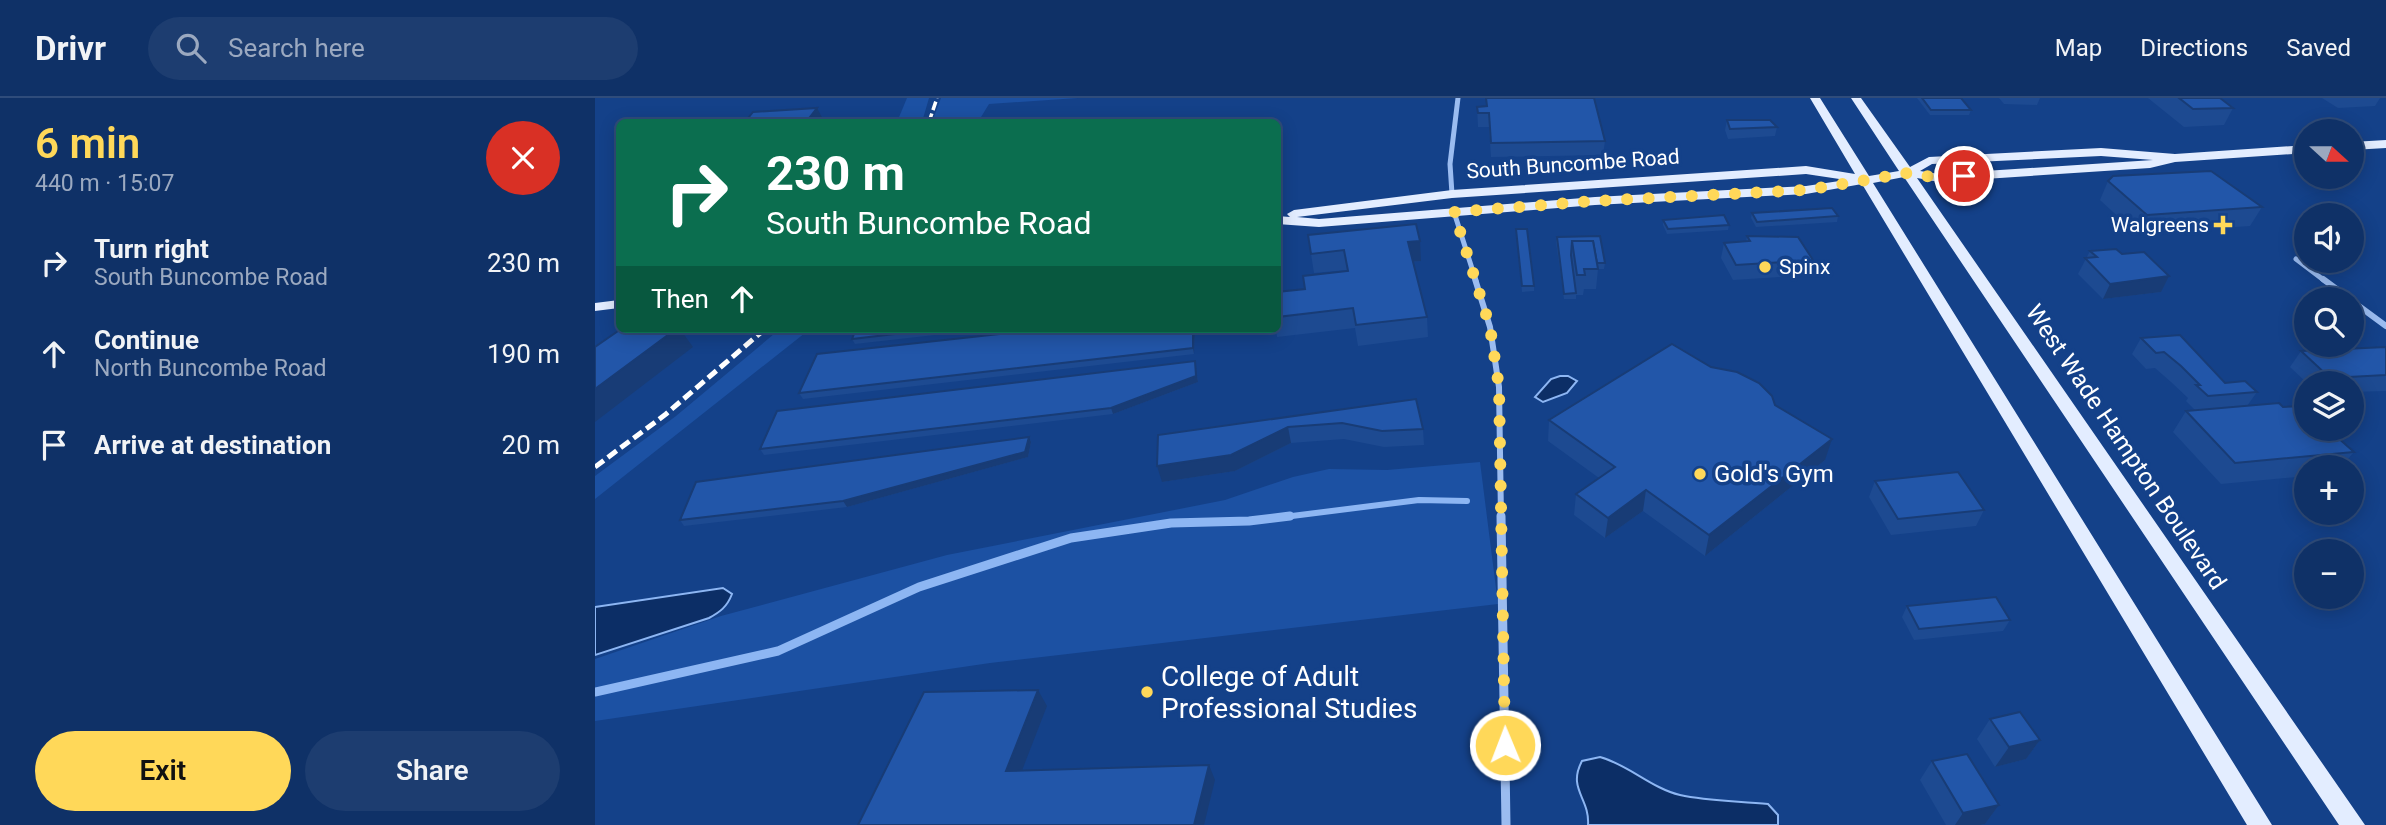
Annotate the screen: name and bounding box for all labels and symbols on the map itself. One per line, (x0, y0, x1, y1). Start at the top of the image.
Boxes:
north arrow (2294, 119, 2364, 189)
street label: South Buncombe Road (1466, 145, 1680, 183)
pin (1934, 146, 1994, 206)
place label: Walgreens (2111, 213, 2209, 237)
marker: Walgreens (2215, 217, 2231, 233)
place label: Spinx (1779, 255, 1830, 279)
marker: Spinx (1757, 259, 1773, 275)
street label: West Wade Hampton Boulevard (2020, 299, 2232, 595)
place label: Gold's Gym (1714, 460, 1834, 488)
marker: Gold's Gym (1692, 466, 1708, 482)
place label: College of Adult Professional Studies (1161, 660, 1417, 725)
marker: College of Adult Professional Studies (1139, 684, 1155, 700)
position arrow (1468, 708, 1542, 782)

